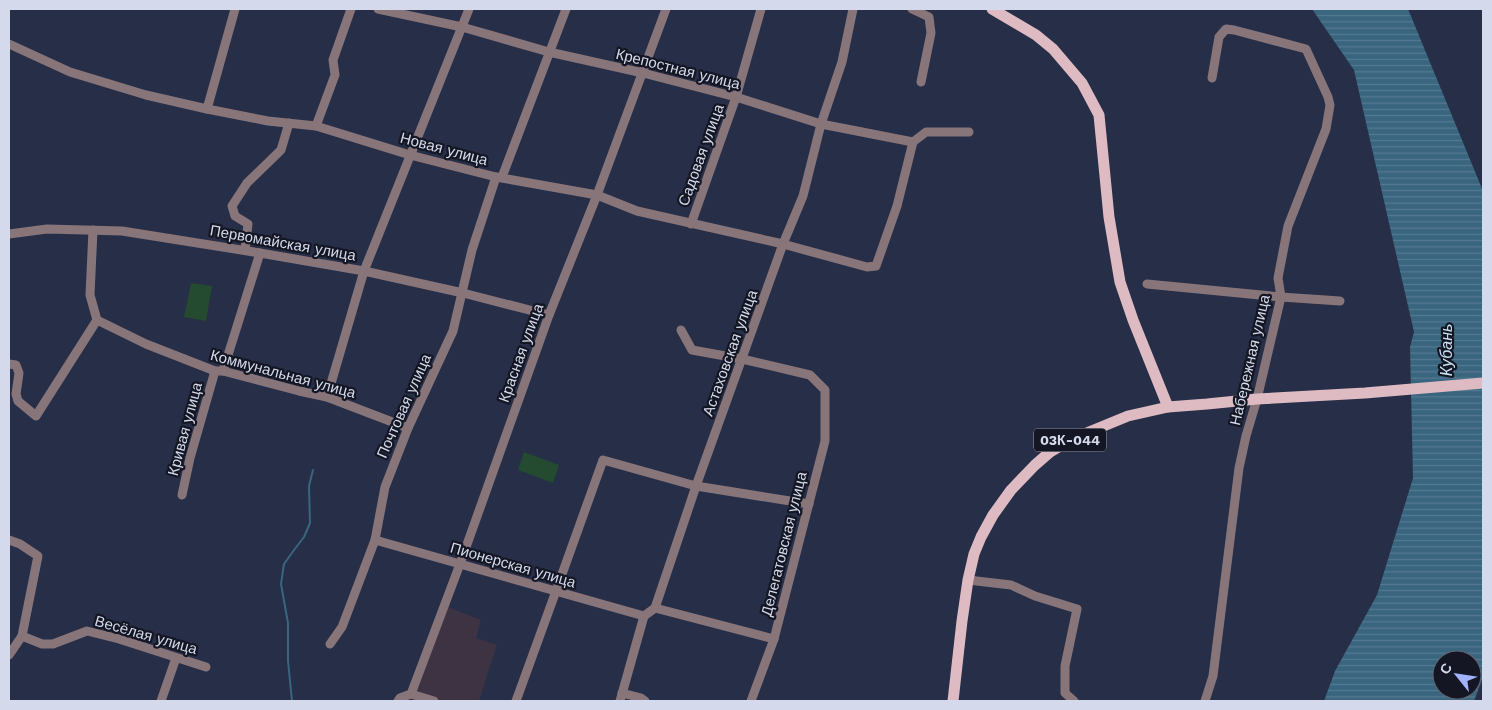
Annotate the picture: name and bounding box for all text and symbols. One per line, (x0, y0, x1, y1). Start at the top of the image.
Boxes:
street label: Крепостная улица (614, 45, 743, 93)
street label: Садовая улица (674, 101, 728, 208)
street label: Новая улица (398, 129, 490, 169)
street label: Первомайская улица (209, 221, 358, 265)
street label: Астаховская улица (699, 287, 761, 419)
street label: Набережная улица (1226, 292, 1274, 427)
street label: Красная улица (495, 300, 547, 405)
water label: Кубань (1437, 324, 1456, 376)
street label: Коммунальная улица (208, 346, 358, 402)
street label: Почтовая улица (373, 350, 435, 461)
street label: Кривая улица (164, 380, 206, 478)
road number: 03К-044 (1034, 428, 1106, 452)
street label: Делегатовская улица (757, 469, 811, 618)
street label: Пионерская улица (448, 538, 578, 592)
street label: Весёлая улица (93, 612, 200, 658)
north arrow (1432, 650, 1482, 700)
text: С (1436, 660, 1455, 677)

